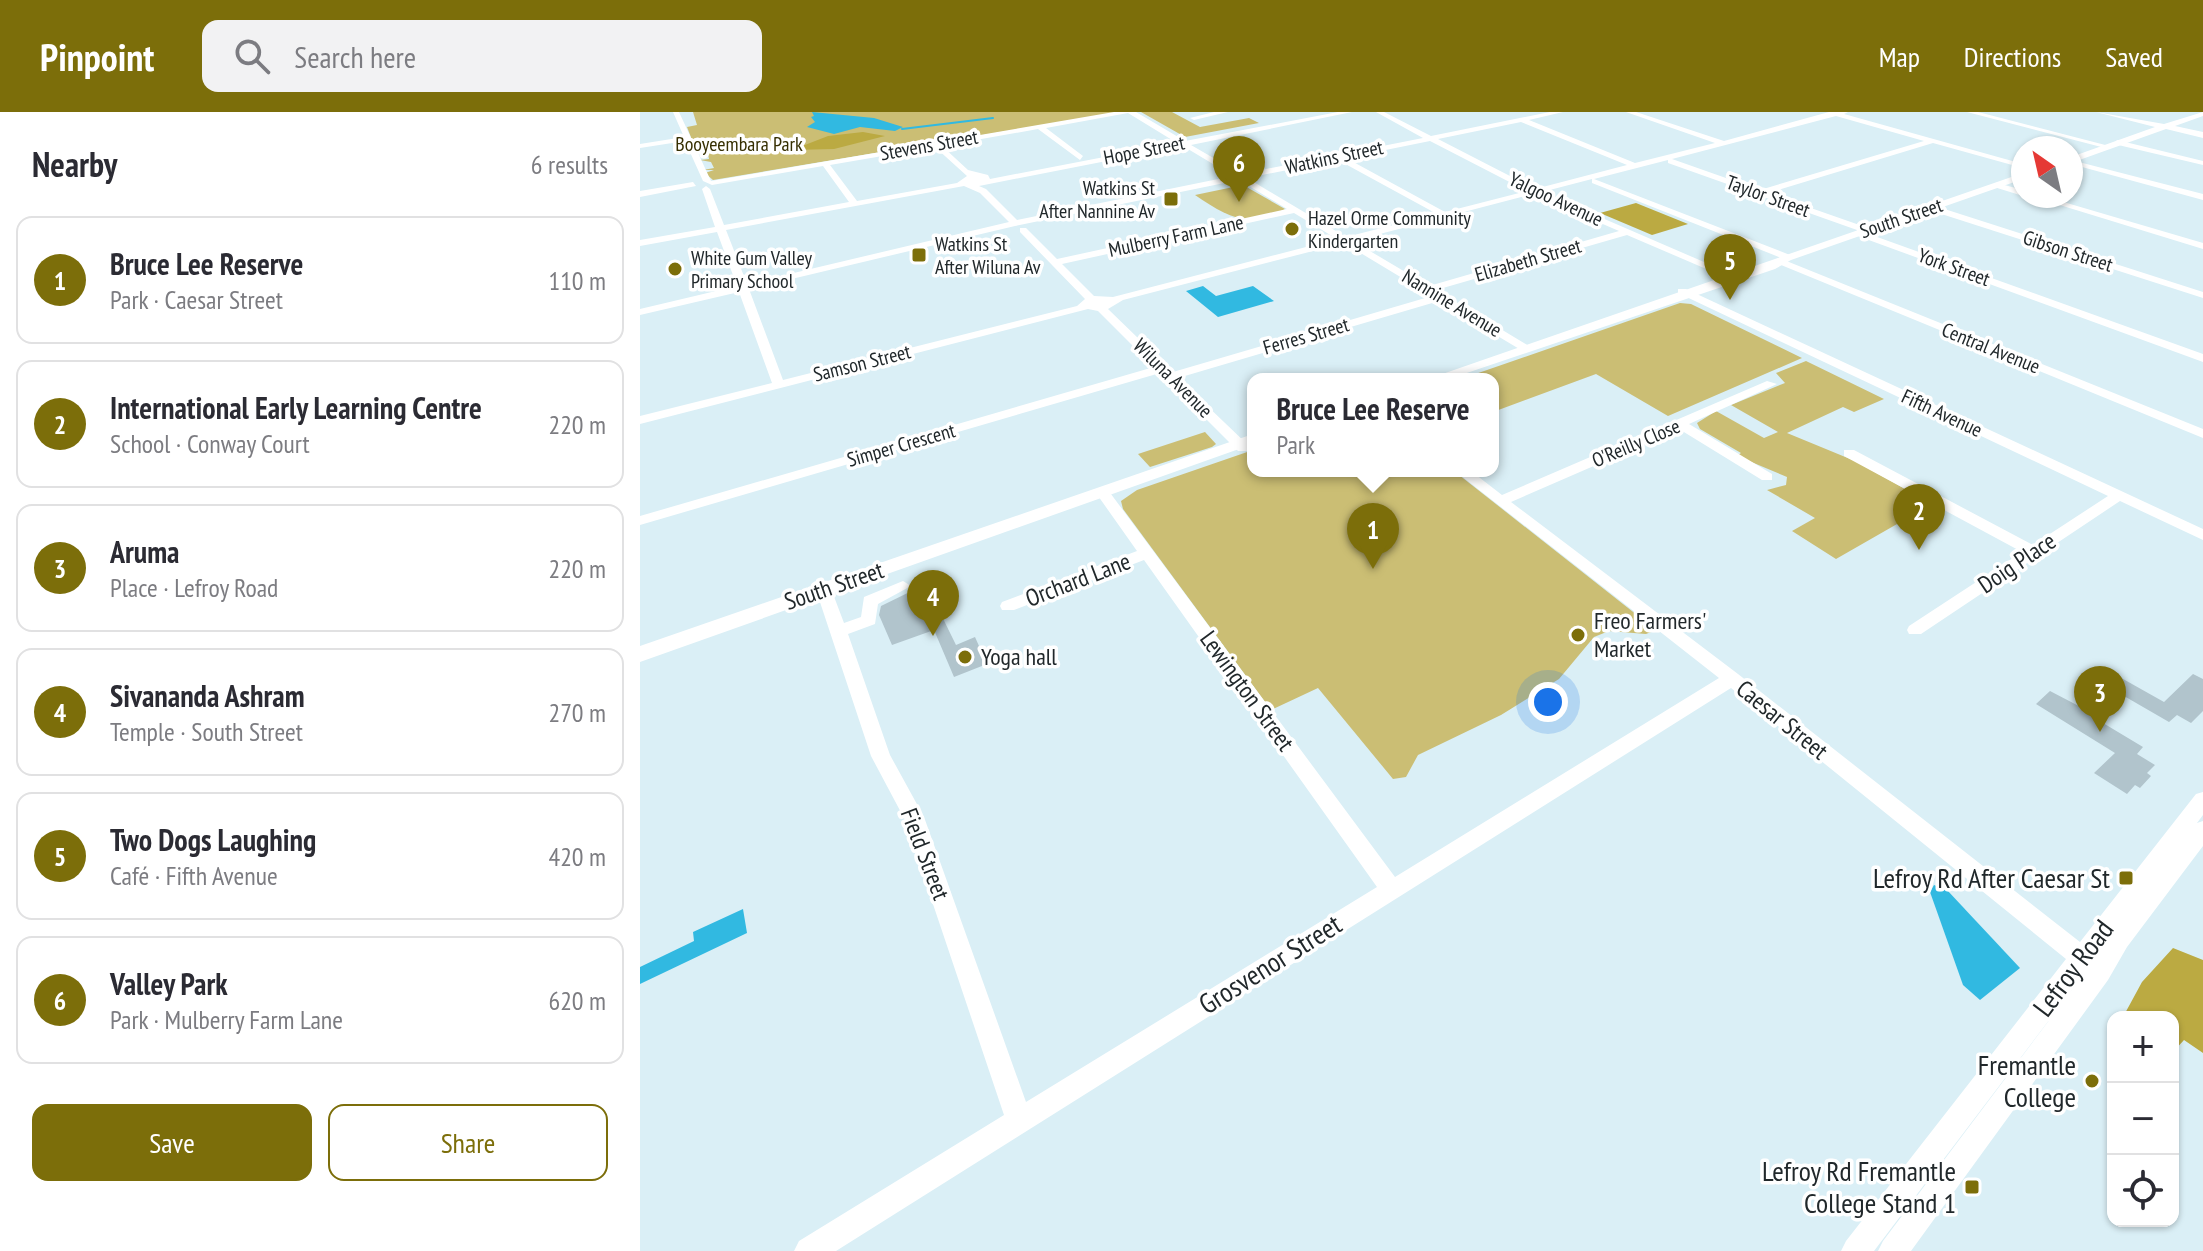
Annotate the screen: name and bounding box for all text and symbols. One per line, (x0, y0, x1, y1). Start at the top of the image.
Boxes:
search box (202, 20, 762, 92)
text: Pinpoint (40, 32, 154, 81)
icon: search (230, 34, 274, 78)
text: Search here (294, 37, 416, 76)
text: Map (1879, 38, 1920, 75)
text: Directions (1964, 38, 2061, 75)
text: Saved (2105, 38, 2163, 75)
street label: Stevens Street (878, 124, 981, 166)
street label: Hope Street (1101, 129, 1187, 171)
park label: Booyeembara Park (675, 131, 803, 157)
street label: Watkins Street (1283, 134, 1386, 180)
pin: 6 (1213, 136, 1265, 202)
north arrow (2011, 136, 2083, 208)
text: Nearby (32, 142, 117, 186)
text: 6 results (531, 148, 608, 181)
street label: Yalgoo Avenue (1505, 166, 1607, 232)
street label: Taylor Street (1723, 169, 1814, 223)
place label: Watkins St After Nannine Av (1039, 175, 1155, 224)
marker: Watkins St After Nannine Av (1162, 190, 1180, 208)
street label: South Street (1856, 192, 1946, 244)
place label: Hazel Orme Community Kindergarten (1308, 205, 1471, 254)
street label: Mulberry Farm Lane (1106, 209, 1246, 263)
marker: Hazel Orme Community Kindergarten (1283, 220, 1301, 238)
street label: Gibson Street (2020, 224, 2117, 278)
place label: Watkins St After Wiluna Av (935, 231, 1041, 280)
street label: Elizabeth Street (1472, 232, 1585, 288)
pin: 5 (1704, 234, 1756, 300)
street label: York Street (1914, 242, 1994, 292)
text: Bruce Lee Reserve (110, 244, 303, 283)
place label: White Gum Valley Primary School (691, 245, 812, 294)
marker: Watkins St After Wiluna Av (910, 246, 928, 264)
marker: White Gum Valley Primary School (666, 260, 684, 278)
street label: Nannine Avenue (1397, 263, 1507, 343)
text: 1 (54, 264, 66, 297)
text: 110 m (548, 264, 606, 297)
text: Park · Caesar Street (110, 283, 283, 316)
street label: Ferres Street (1260, 311, 1352, 361)
street label: Central Avenue (1938, 317, 2044, 379)
street label: Wiluna Avenue (1128, 333, 1218, 423)
street label: Samson Street (811, 338, 914, 388)
popup (1247, 373, 1499, 477)
street label: Fifth Avenue (1897, 383, 1987, 443)
text: International Early Learning Centre (110, 388, 482, 427)
text: Bruce Lee Reserve (1276, 389, 1470, 428)
text: 2 (54, 408, 66, 441)
text: 220 m (548, 408, 606, 441)
street label: O'Reilly Close (1588, 413, 1684, 473)
street label: Simper Crescent (844, 417, 959, 473)
text: School · Conway Court (110, 427, 310, 460)
text: Park (1276, 428, 1315, 461)
pin: 2 (1893, 484, 1945, 550)
pin: 1 (1347, 503, 1399, 569)
street label: Doig Place (1972, 525, 2062, 600)
text: Aruma (110, 532, 179, 571)
street label: Orchard Lane (1021, 545, 1135, 614)
text: 3 (54, 552, 66, 585)
text: 220 m (548, 552, 606, 585)
street label: South Street (780, 554, 888, 617)
pin: 4 (907, 570, 959, 636)
text: Place · Lefroy Road (110, 571, 278, 604)
place label: Freo Farmers' Market (1594, 605, 1706, 664)
street label: Lewington Street (1193, 625, 1302, 757)
marker: Freo Farmers' Market (1569, 626, 1587, 644)
place label: Yoga hall (981, 641, 1057, 672)
marker: Yoga hall (956, 648, 974, 666)
pin: 3 (2074, 666, 2126, 732)
street label: Caesar Street (1730, 673, 1835, 766)
text: Sivananda Ashram (110, 676, 305, 715)
your location (1528, 682, 1568, 722)
text: 4 (54, 696, 66, 729)
text: 270 m (548, 696, 606, 729)
text: Temple · South Street (110, 715, 303, 748)
street label: Field Street (894, 804, 957, 904)
text: Two Dogs Laughing (110, 820, 316, 859)
text: 5 (54, 840, 66, 873)
text: 420 m (548, 840, 606, 873)
text: Café · Fifth Avenue (110, 859, 278, 892)
place label: Lefroy Rd After Caesar St (1873, 859, 2110, 896)
marker: Lefroy Rd After Caesar St (2117, 869, 2135, 887)
street label: Grosvenor Street (1191, 905, 1348, 1022)
street label: Lefroy Road (2024, 912, 2121, 1024)
text: Valley Park (110, 964, 228, 1003)
text: 6 (54, 984, 66, 1017)
text: 620 m (548, 984, 606, 1017)
text: Park · Mulberry Farm Lane (110, 1003, 343, 1036)
map controls (2107, 1011, 2179, 1227)
button: + (2107, 1011, 2179, 1083)
place label: Fremantle College (1978, 1046, 2076, 1115)
marker: Fremantle College (2083, 1072, 2101, 1090)
button: − (2107, 1083, 2179, 1155)
button: Save (32, 1104, 312, 1181)
button: Share (328, 1104, 608, 1181)
place label: Lefroy Rd Fremantle College Stand 1 (1762, 1152, 1956, 1221)
button: locate (2107, 1155, 2179, 1227)
marker: Lefroy Rd Fremantle College Stand 1 (1963, 1178, 1981, 1196)

